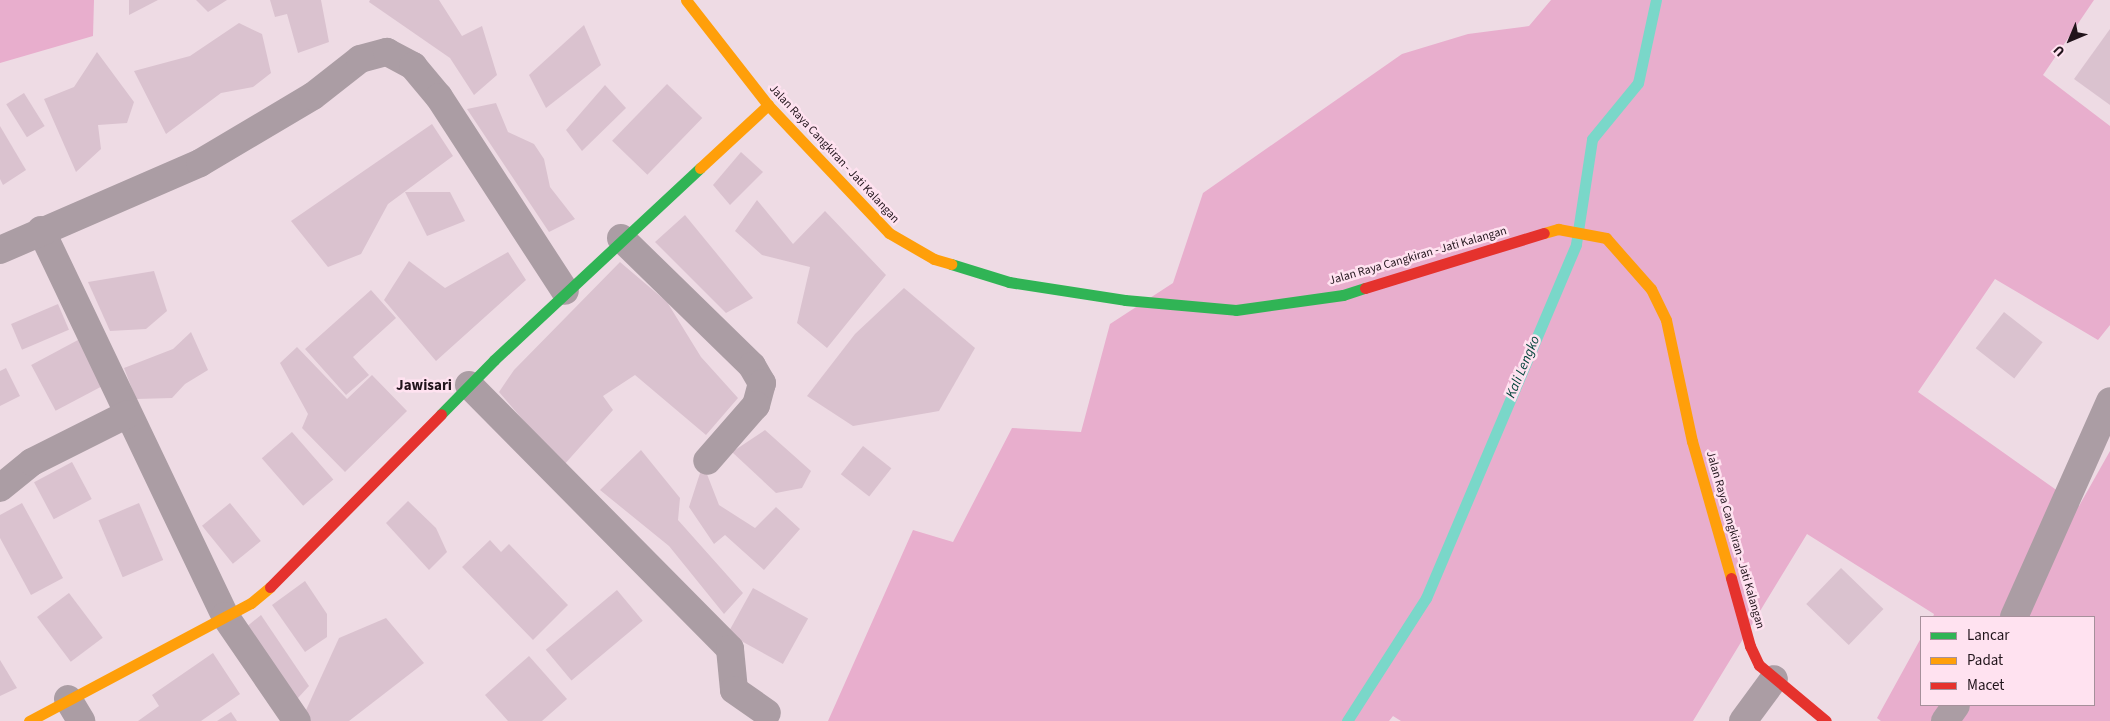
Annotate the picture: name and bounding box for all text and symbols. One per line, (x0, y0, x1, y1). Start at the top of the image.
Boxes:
north arrow (2045, 15, 2095, 65)
text: U (2049, 40, 2070, 61)
street label: Jalan Raya Cangkiran - Jati Kalangan (766, 82, 902, 226)
street label: Jalan Raya Cangkiran - Jati Kalangan (1328, 224, 1508, 288)
water label: Kali Lengko (1502, 333, 1544, 401)
district label: Jawisari (396, 377, 452, 395)
street label: Jalan Raya Cangkiran - Jati Kalangan (1703, 450, 1767, 630)
legend (1920, 616, 2095, 706)
text: Lancar (1967, 625, 2010, 646)
text: Padat (1967, 650, 2003, 671)
text: Macet (1967, 675, 2004, 696)

